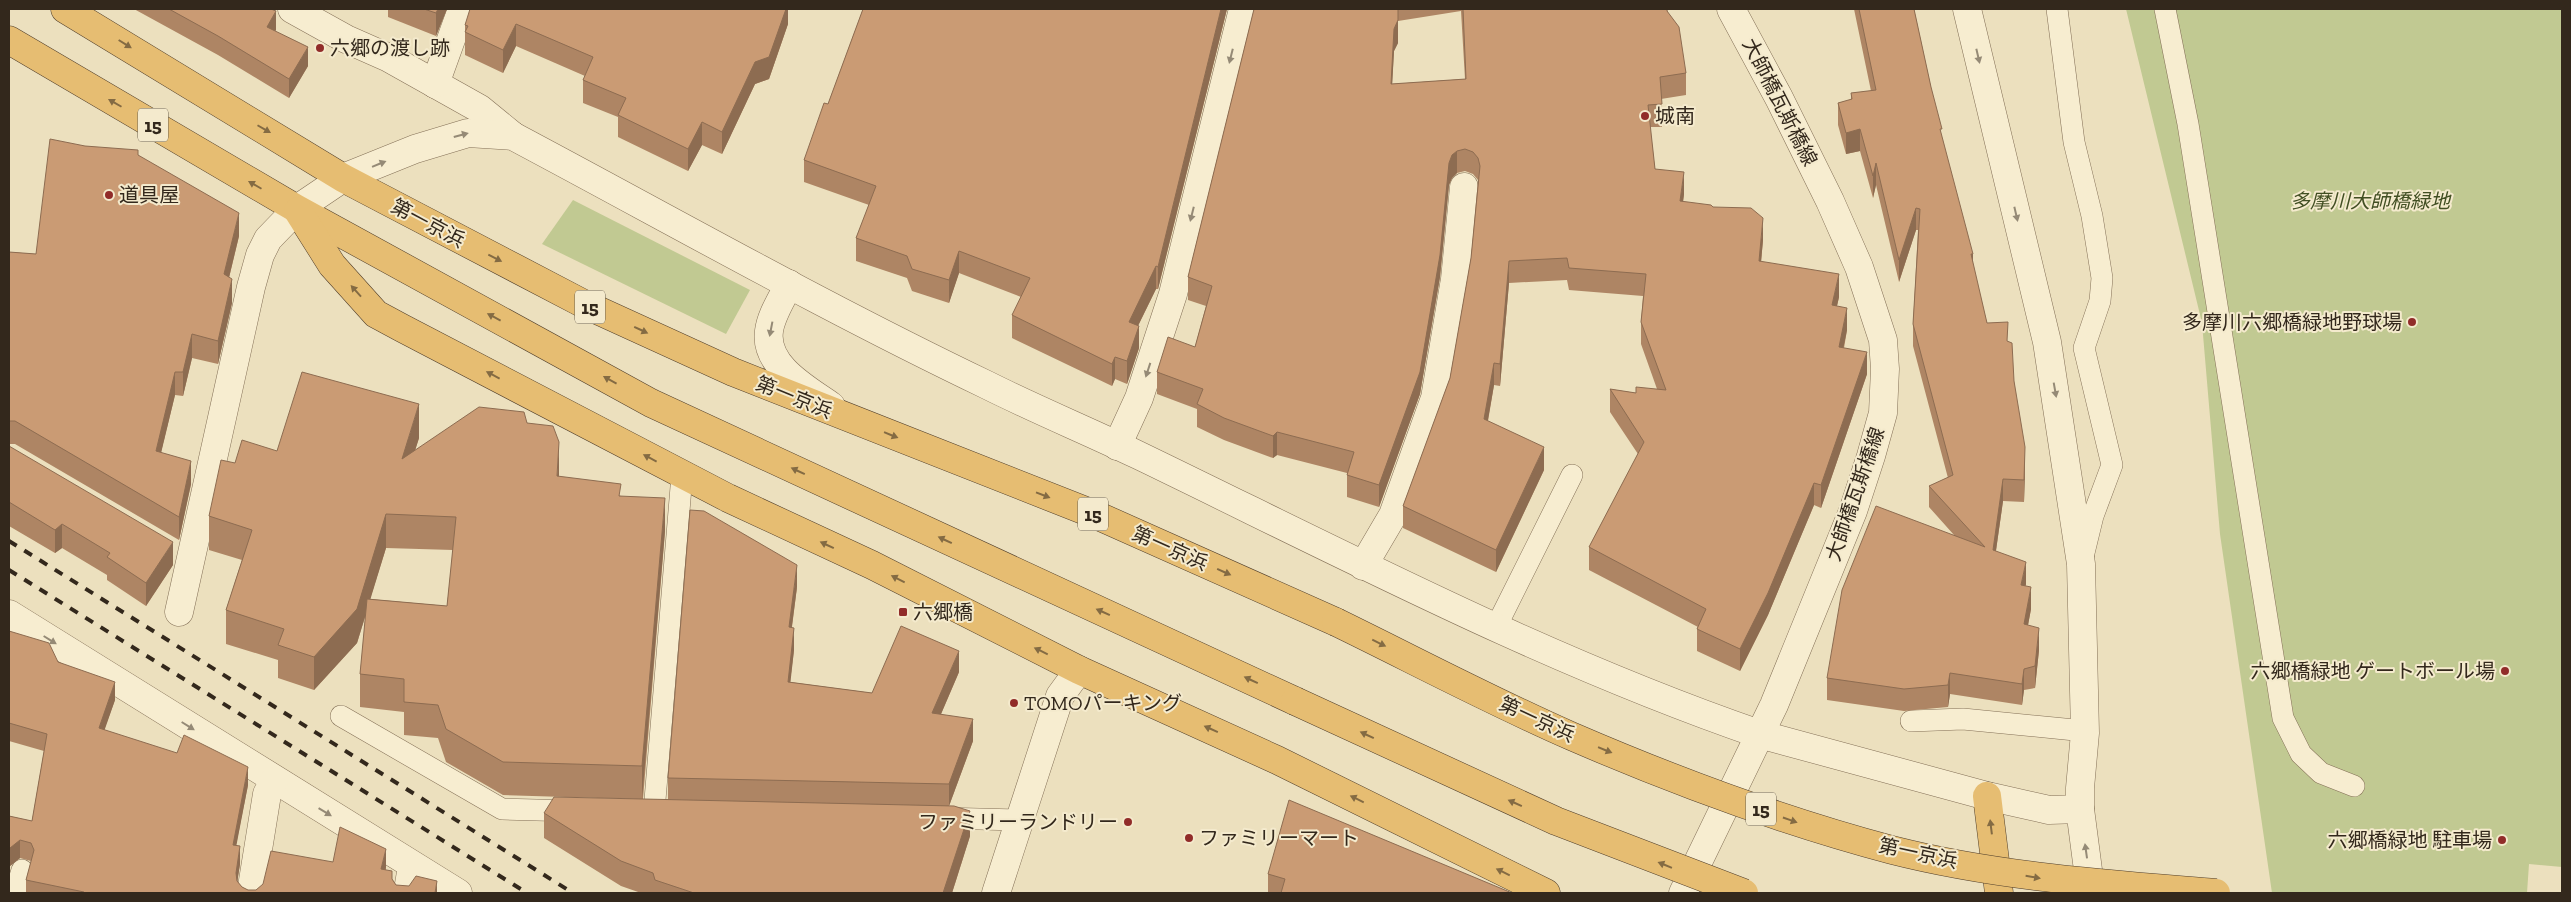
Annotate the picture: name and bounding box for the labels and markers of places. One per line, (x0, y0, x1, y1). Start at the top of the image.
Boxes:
place label: 六郷の渡し跡 (330, 36, 450, 60)
marker: 六郷の渡し跡 (314, 42, 326, 54)
place label: 城南 (1655, 104, 1695, 128)
marker: 城南 (1639, 110, 1651, 122)
place label: 道具屋 (119, 183, 179, 207)
marker: 道具屋 (103, 189, 115, 201)
place label: 多摩川六郷橋緑地野球場 (2182, 310, 2402, 334)
marker: 多摩川六郷橋緑地野球場 (2406, 316, 2418, 328)
place label: 六郷橋 (913, 600, 973, 624)
marker: 六郷橋 (897, 606, 909, 618)
place label: 六郷橋緑地 ゲートボール場 (2250, 659, 2495, 683)
marker: 六郷橋緑地 ゲートボール場 (2499, 665, 2511, 677)
place label: TOMOパーキング (1024, 691, 1182, 715)
marker: TOMOパーキング (1008, 697, 1020, 709)
place label: ファミリーランドリー (918, 810, 1118, 834)
marker: ファミリーランドリー (1122, 816, 1134, 828)
place label: ファミリーマート (1199, 826, 1359, 850)
place label: 六郷橋緑地 駐車場 (2327, 828, 2492, 852)
marker: ファミリーマート (1183, 832, 1195, 844)
marker: 六郷橋緑地 駐車場 (2496, 834, 2508, 846)

